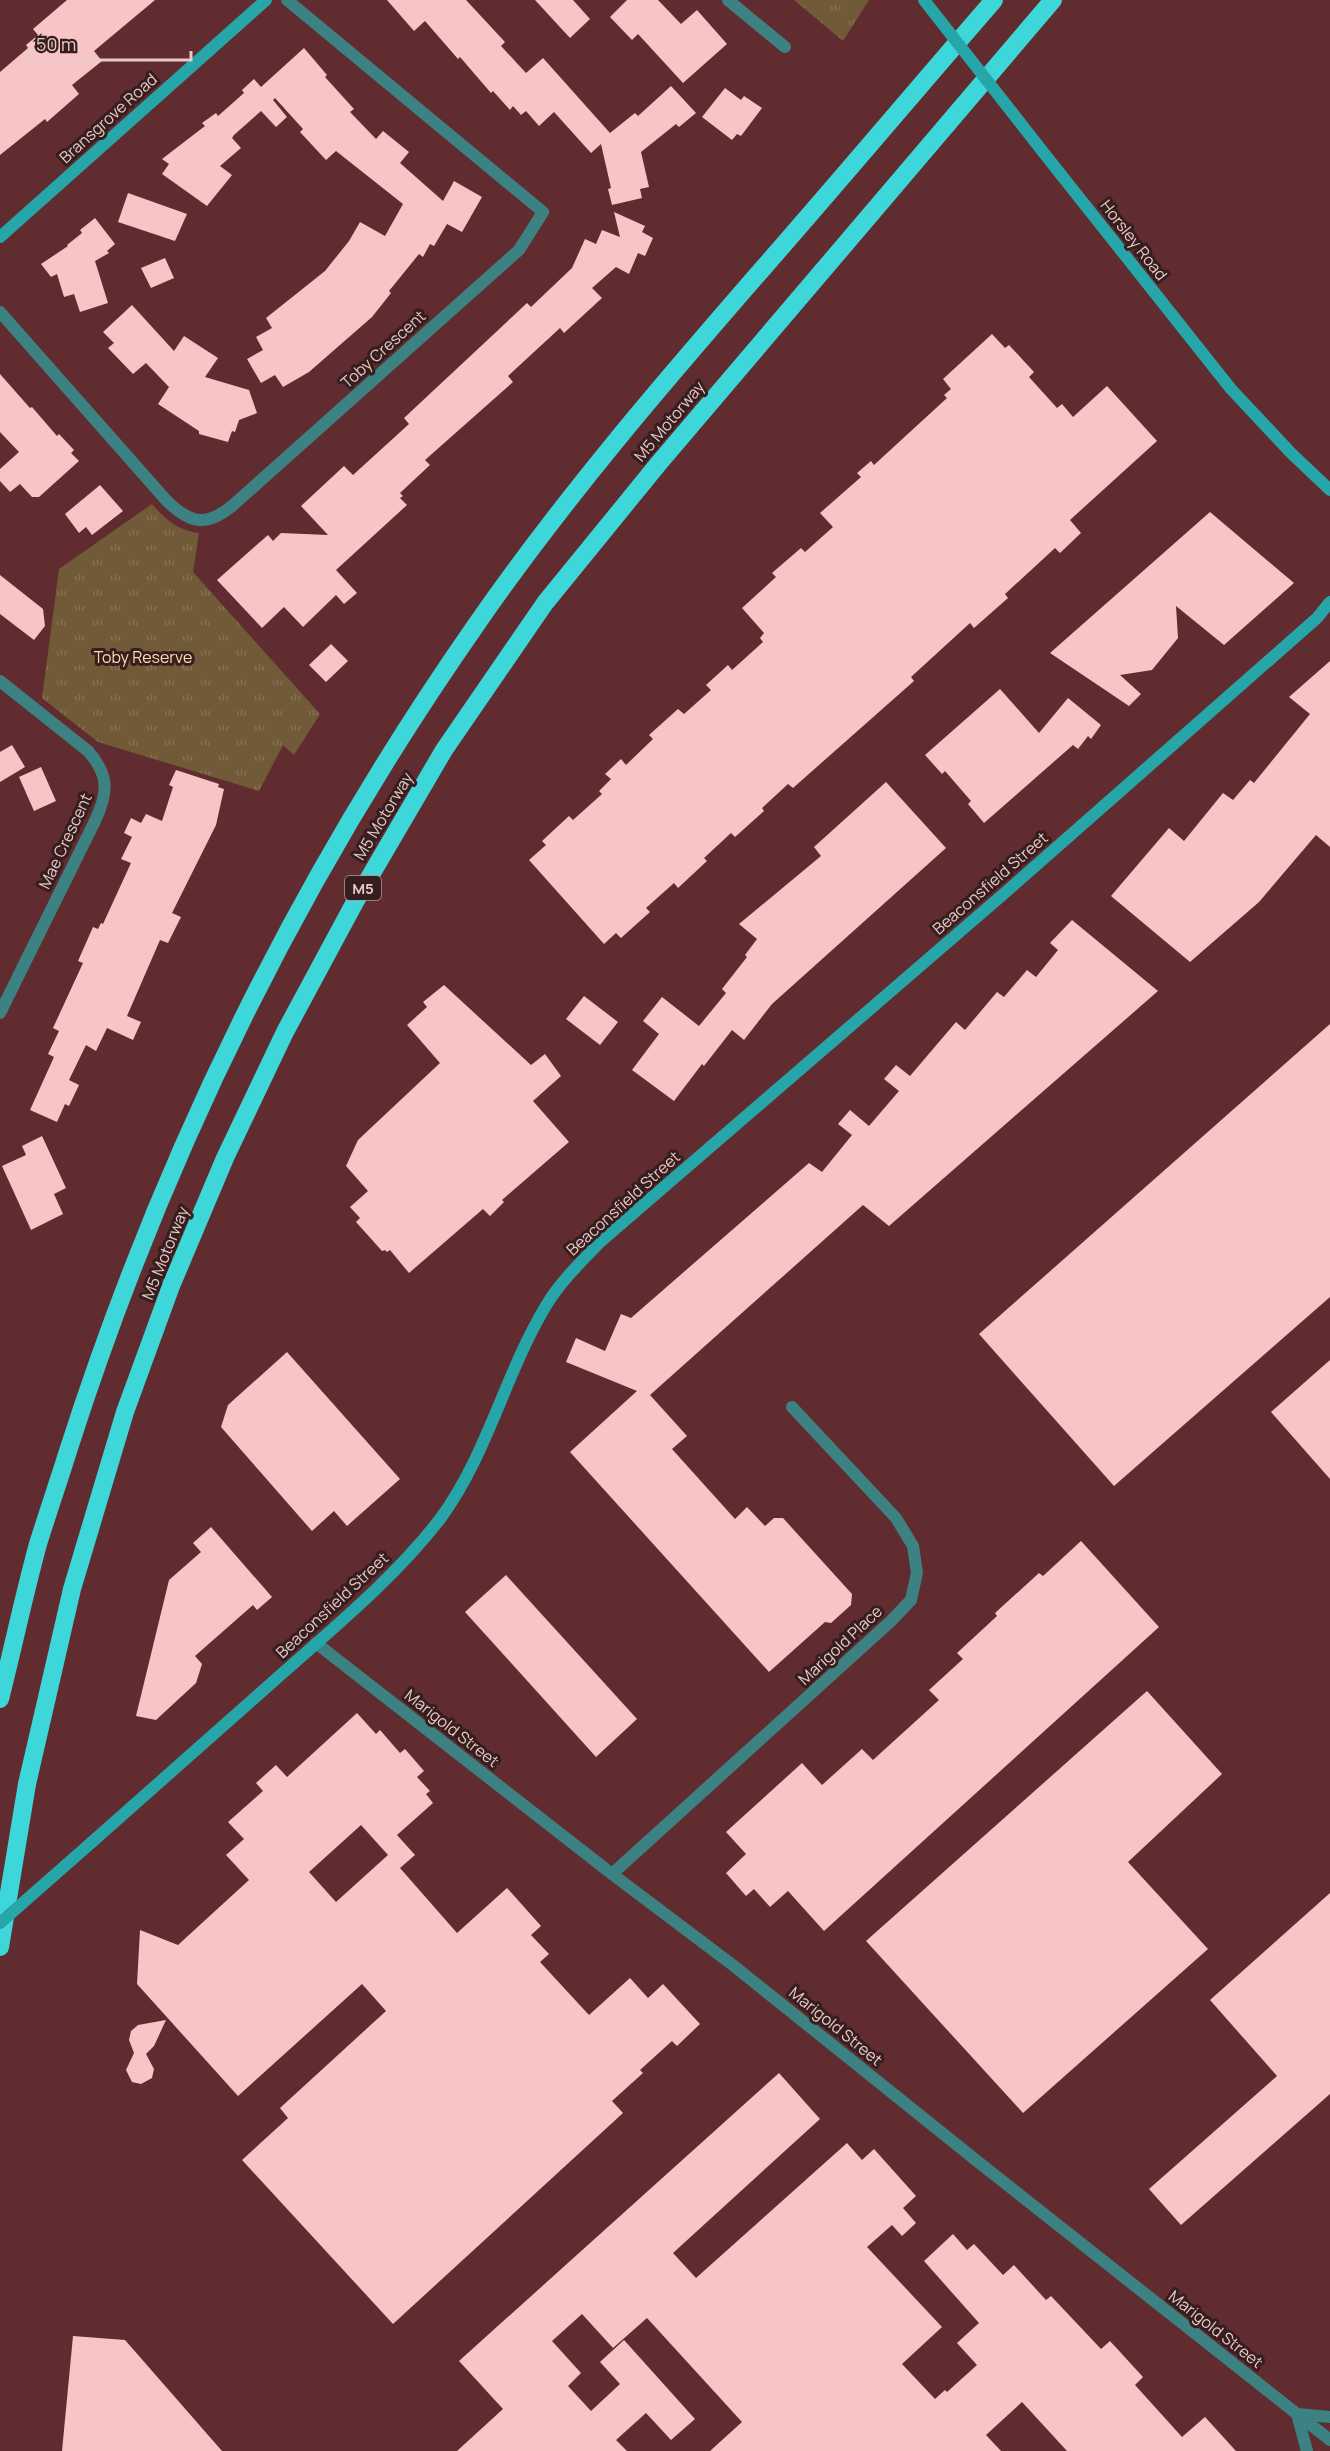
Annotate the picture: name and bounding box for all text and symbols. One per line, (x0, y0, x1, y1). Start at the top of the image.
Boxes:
scale bar (27, 24, 190, 62)
text: 50 m (36, 32, 76, 56)
street label: Bransgrove Road (54, 68, 162, 168)
street label: Horsley Road (1096, 195, 1172, 285)
street label: Toby Crescent (336, 305, 430, 393)
street label: M5 Motorway (629, 376, 710, 466)
park label: Toby Reserve (94, 646, 192, 668)
street label: M5 Motorway (348, 768, 418, 864)
street label: Mae Crescent (33, 790, 97, 892)
street label: Beaconsfield Street (928, 827, 1052, 939)
road number: M5 (345, 876, 381, 900)
street label: Beaconsfield Street (561, 1146, 685, 1260)
street label: M5 Motorway (136, 1203, 194, 1303)
street label: Beaconsfield Street (271, 1547, 393, 1663)
street label: Marigold Place (793, 1600, 887, 1690)
street label: Marigold Street (400, 1684, 504, 1772)
street label: Marigold Street (785, 1982, 887, 2070)
street label: Marigold Street (1164, 2285, 1268, 2373)

